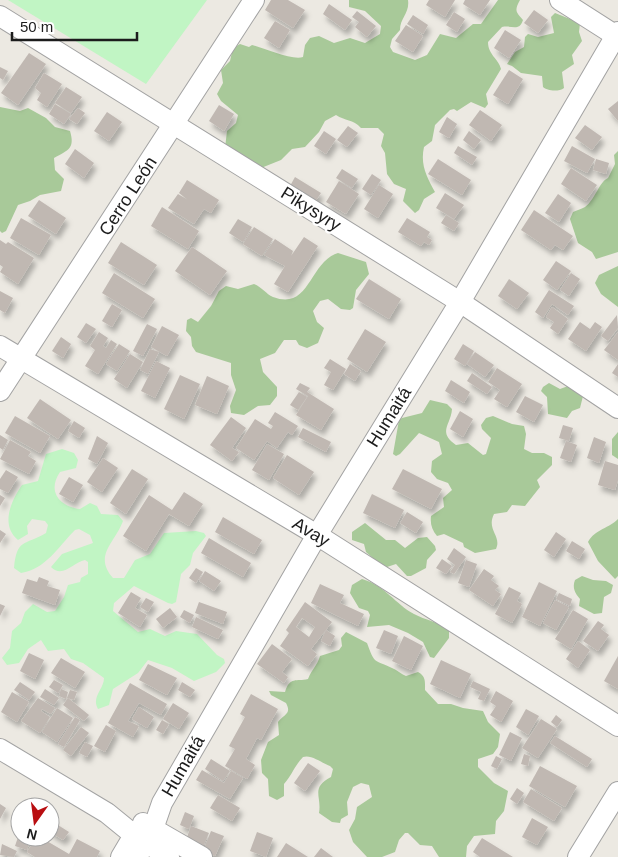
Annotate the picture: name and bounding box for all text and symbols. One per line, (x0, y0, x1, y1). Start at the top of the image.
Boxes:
scale bar (12, 10, 138, 42)
text: 50 m (20, 18, 53, 35)
street label: Cerro León (95, 153, 161, 239)
street label: Pikysyry (277, 183, 345, 235)
street label: Humaitá (363, 382, 416, 451)
street label: Avay (289, 513, 333, 551)
street label: Humaitá (158, 731, 209, 800)
north arrow (10, 797, 60, 847)
text: N (25, 826, 39, 844)

